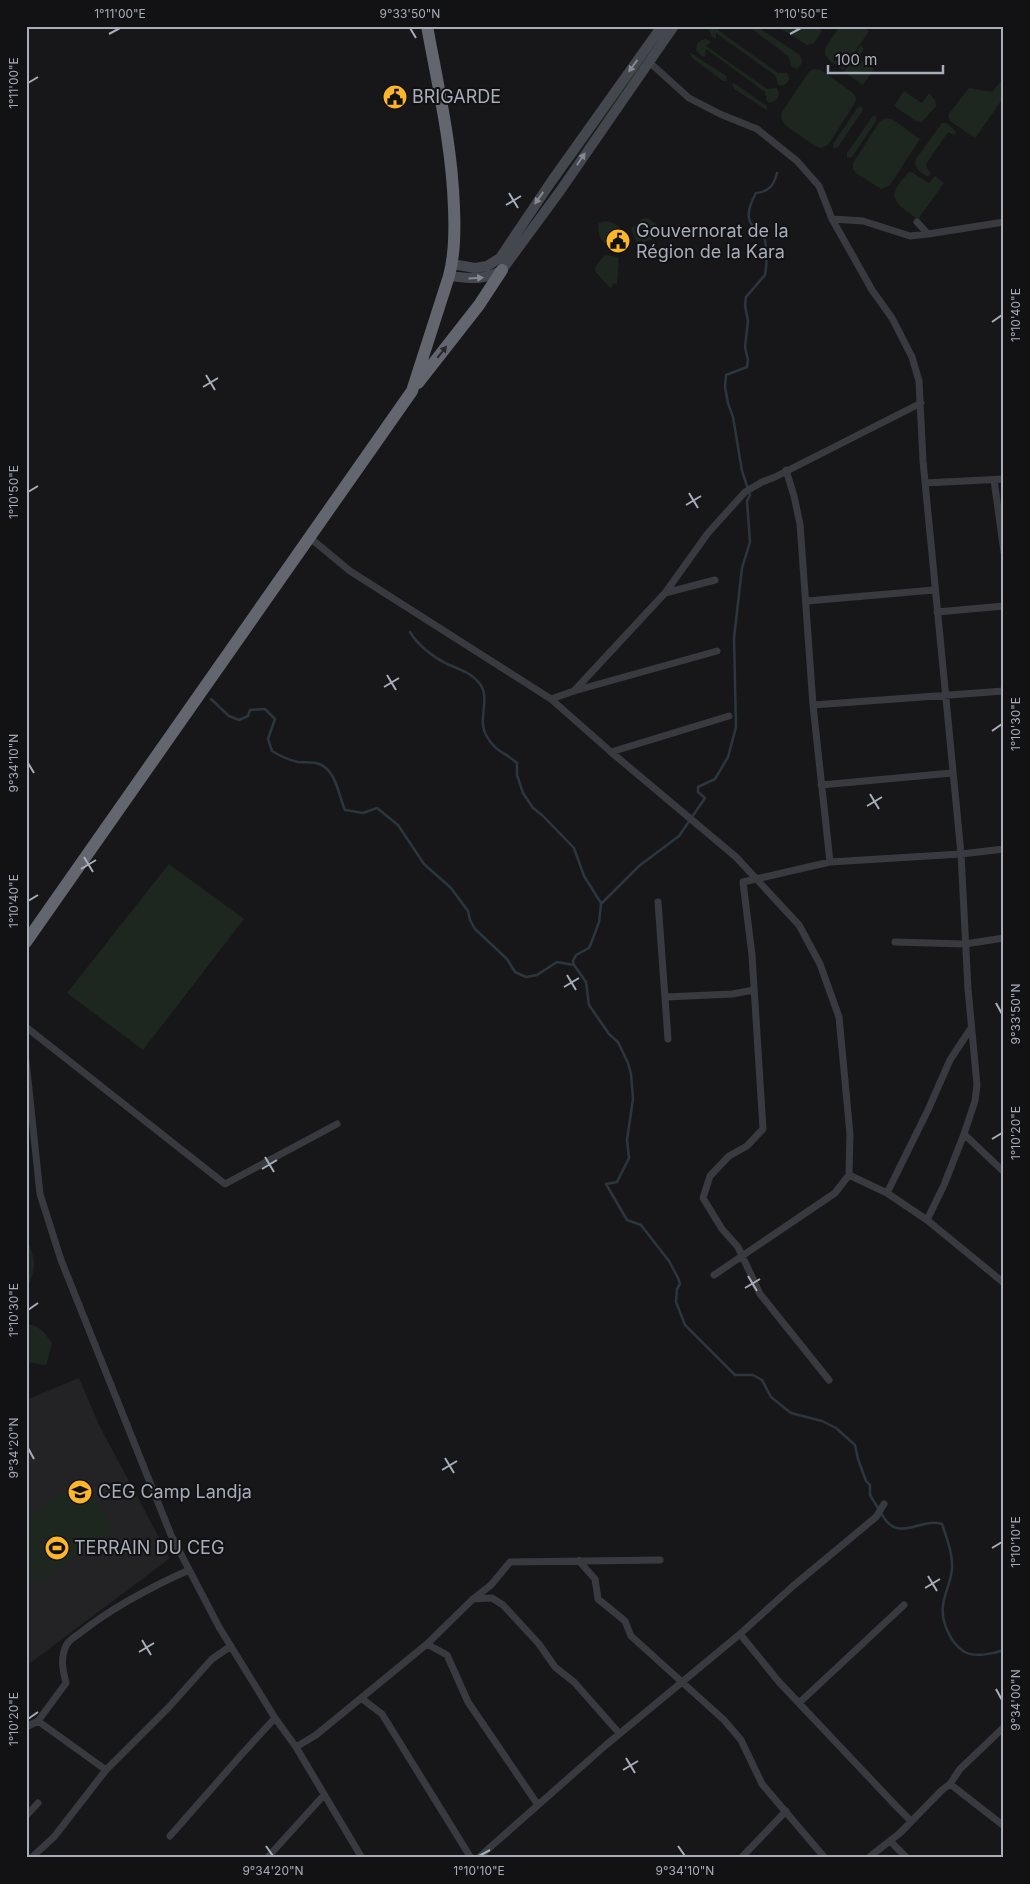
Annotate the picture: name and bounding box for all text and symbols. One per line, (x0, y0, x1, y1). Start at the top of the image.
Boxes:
text: 1°11'00"E (94, 6, 146, 21)
text: 9°33'50"N (380, 6, 440, 21)
text: 1°10'50"E (774, 6, 828, 21)
scale bar (828, 42, 942, 74)
text: 100 m (835, 50, 877, 69)
text: 1°11'00"E (6, 57, 21, 109)
one-way arrow (628, 59, 639, 72)
public building icon: BRIGARDE (382, 84, 408, 110)
place label: BRIGARDE (412, 86, 501, 107)
one-way arrow (577, 153, 586, 166)
one-way arrow (534, 192, 544, 205)
place label: Gouvernorat de la Région de la Kara (636, 220, 789, 262)
public building icon: Gouvernorat de la Région de la Kara (605, 228, 631, 254)
one-way arrow (469, 273, 485, 281)
text: 1°10'40"E (1008, 288, 1023, 342)
one-way arrow (436, 346, 447, 359)
text: 1°10'50"E (6, 465, 21, 519)
text: 1°10'30"E (1008, 697, 1023, 751)
text: 9°34'10"N (6, 734, 21, 792)
text: 1°10'40"E (6, 874, 21, 928)
text: 9°33'50"N (1008, 984, 1023, 1044)
text: 1°10'20"E (1008, 1106, 1023, 1160)
text: 1°10'30"E (6, 1283, 21, 1337)
text: 9°34'20"N (6, 1417, 21, 1479)
school or university icon: CEG Camp Landja (67, 1479, 93, 1505)
place label: CEG Camp Landja (98, 1481, 252, 1502)
text: 1°10'10"E (1008, 1516, 1023, 1568)
sports icon: TERRAIN DU CEG (44, 1535, 70, 1561)
place label: TERRAIN DU CEG (74, 1537, 224, 1558)
text: 9°34'00"N (1008, 1669, 1023, 1731)
text: 1°10'20"E (6, 1692, 21, 1746)
text: 9°34'20"N (242, 1863, 304, 1878)
text: 1°10'10"E (453, 1863, 505, 1878)
text: 9°34'10"N (656, 1863, 714, 1878)

